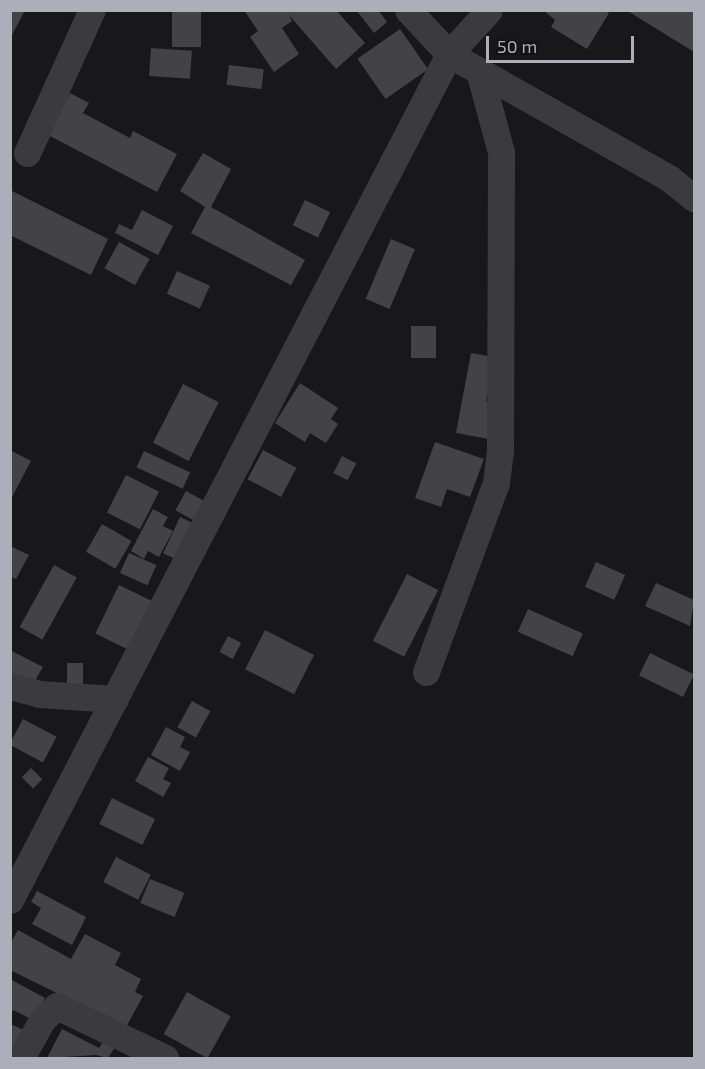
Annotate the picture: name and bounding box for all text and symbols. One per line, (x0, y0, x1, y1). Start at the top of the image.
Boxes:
scale bar (489, 24, 638, 62)
text: 50 m (497, 35, 537, 57)

